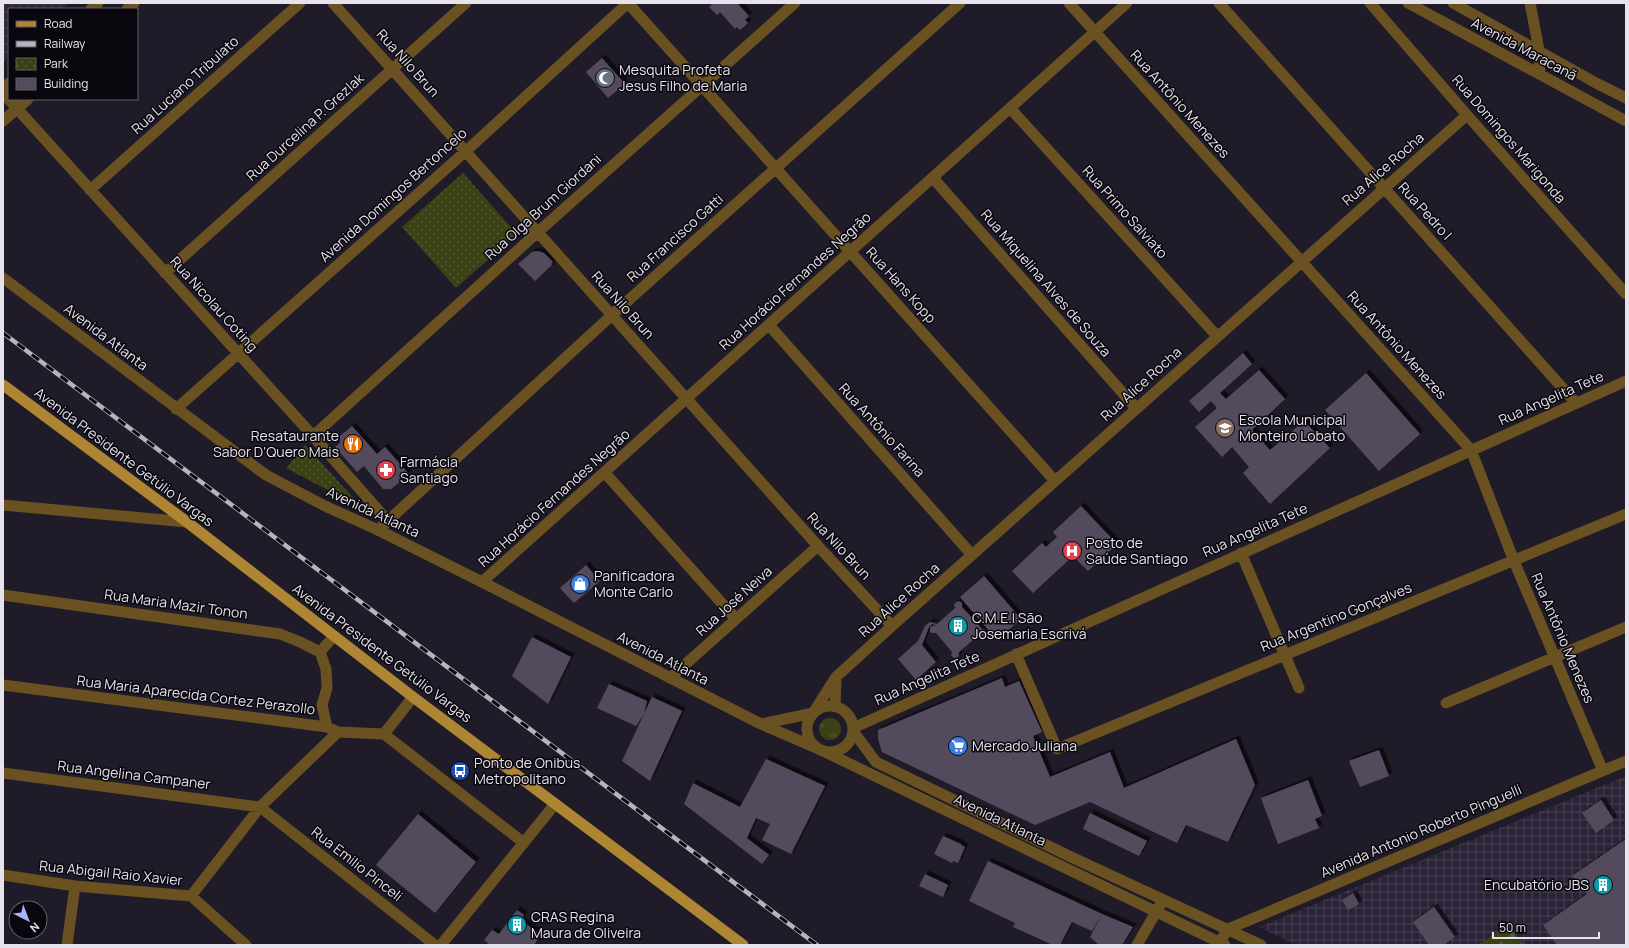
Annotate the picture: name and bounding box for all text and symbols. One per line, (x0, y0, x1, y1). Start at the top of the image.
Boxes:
legend (8, 8, 138, 100)
street label: Avenida Maracanã (1468, 13, 1580, 84)
text: Road (44, 15, 72, 32)
street label: Rua Nilo Brun (373, 25, 444, 101)
street label: Rua Luciano Tribulato (127, 31, 242, 138)
text: Railway (44, 35, 86, 52)
street label: Rua Antônio Menezes (1127, 45, 1234, 162)
text: Park (44, 55, 69, 72)
place label: Mesquita Profeta Jesus Filho de Maria (619, 60, 747, 95)
mosque icon: Mesquita Profeta Jesus Filho de Maria (594, 67, 616, 89)
street label: Rua Durcelina P. Grezlak (242, 68, 368, 185)
street label: Rua Domingos Marigonda (1448, 70, 1570, 207)
text: Building (44, 75, 88, 92)
street label: Avenida Domingos Bertoncelo (315, 123, 470, 266)
street label: Rua Alice Rocha (1338, 128, 1428, 209)
street label: Rua Olga Brum Giordani (480, 149, 605, 264)
street label: Rua Primo Salviato (1079, 161, 1172, 262)
street label: Rua Pedro I (1394, 178, 1456, 244)
street label: Rua Francisco Gatti (622, 189, 727, 286)
street label: Rua Miquelina Alves de Souza (977, 205, 1116, 360)
street label: Rua Horácio Fernandes Negrão (715, 207, 875, 354)
street label: Rua Hans Kopp (862, 243, 941, 327)
street label: Rua Nicolau Coting (166, 252, 262, 355)
street label: Rua Nilo Brun (588, 267, 659, 343)
street label: Rua Antônio Menezes (1344, 286, 1451, 403)
street label: Avenida Atlanta (60, 299, 152, 374)
street label: Rua Alice Rocha (1096, 342, 1185, 425)
street label: Rua Angelita Tete (1495, 366, 1606, 429)
street label: Rua Antônio Farina (835, 379, 930, 481)
street label: Avenida Presidente Getúlio Vargas (31, 383, 218, 530)
place label: Escola Municipal Monteiro Lobato (1239, 410, 1346, 445)
school or university icon: Escola Municipal Monteiro Lobato (1214, 417, 1236, 439)
street label: Rua Horácio Fernandes Negrão (474, 424, 634, 571)
place label: Resataurante Sabor D'Quero Mais (213, 426, 339, 461)
restaurant icon: Resataurante Sabor D'Quero Mais (342, 433, 364, 455)
place label: Farmácia Santiago (400, 452, 458, 487)
pharmacy icon: Farmácia Santiago (375, 459, 397, 481)
street label: Avenida Atlanta (324, 482, 423, 541)
street label: Rua Angelita Tete (1199, 498, 1310, 561)
street label: Rua Nilo Brun (803, 508, 875, 583)
place label: Posto de Saúde Santiago (1086, 533, 1188, 568)
hospital icon: Posto de Saúde Santiago (1061, 540, 1083, 562)
street label: Rua Alice Rocha (854, 558, 943, 641)
street label: Rua José Neiva (692, 561, 776, 640)
place label: Panificadora Monte Carlo (594, 566, 675, 601)
street label: Rua Antônio Menezes (1527, 570, 1600, 706)
shop icon: Panificadora Monte Carlo (569, 573, 591, 595)
street label: Rua Argentino Gonçalves (1257, 577, 1414, 656)
street label: Avenida Presidente Getúlio Vargas (289, 579, 476, 726)
street label: Rua Maria Mazir Tonon (103, 584, 249, 623)
place label: C.M.E.I São Josemaria Escrivá (972, 608, 1086, 643)
building icon: C.M.E.I São Josemaria Escrivá (947, 615, 969, 637)
street label: Avenida Atlanta (614, 626, 712, 689)
street label: Rua Angelita Tete (871, 646, 982, 709)
street label: Rua Maria Aparecida Cortez Perazollo (76, 670, 316, 719)
supermarket icon: Mercado Juliana (947, 735, 969, 757)
place label: Mercado Juliana (972, 736, 1077, 755)
place label: Ponto de Onibus Metropolitano (474, 753, 580, 788)
street label: Rua Angelina Campaner (56, 756, 212, 793)
bus stop icon: Ponto de Onibus Metropolitano (449, 760, 471, 782)
street label: Avenida Antonio Roberto Pinguelli (1317, 779, 1524, 882)
street label: Avenida Atlanta (951, 789, 1050, 850)
street label: Rua Emilio Pinceli (308, 822, 407, 905)
street label: Rua Abigail Raio Xavier (38, 856, 184, 889)
building icon: Encubatório JBS (1592, 874, 1614, 896)
place label: Encubatório JBS (1484, 875, 1589, 894)
north arrow (8, 900, 48, 940)
place label: CRAS Regina Maura de Oliveira (531, 907, 641, 942)
building icon: CRAS Regina Maura de Oliveira (506, 914, 528, 936)
scale bar (1493, 914, 1599, 940)
text: 50 m (1499, 919, 1526, 936)
text: N (27, 920, 43, 936)

